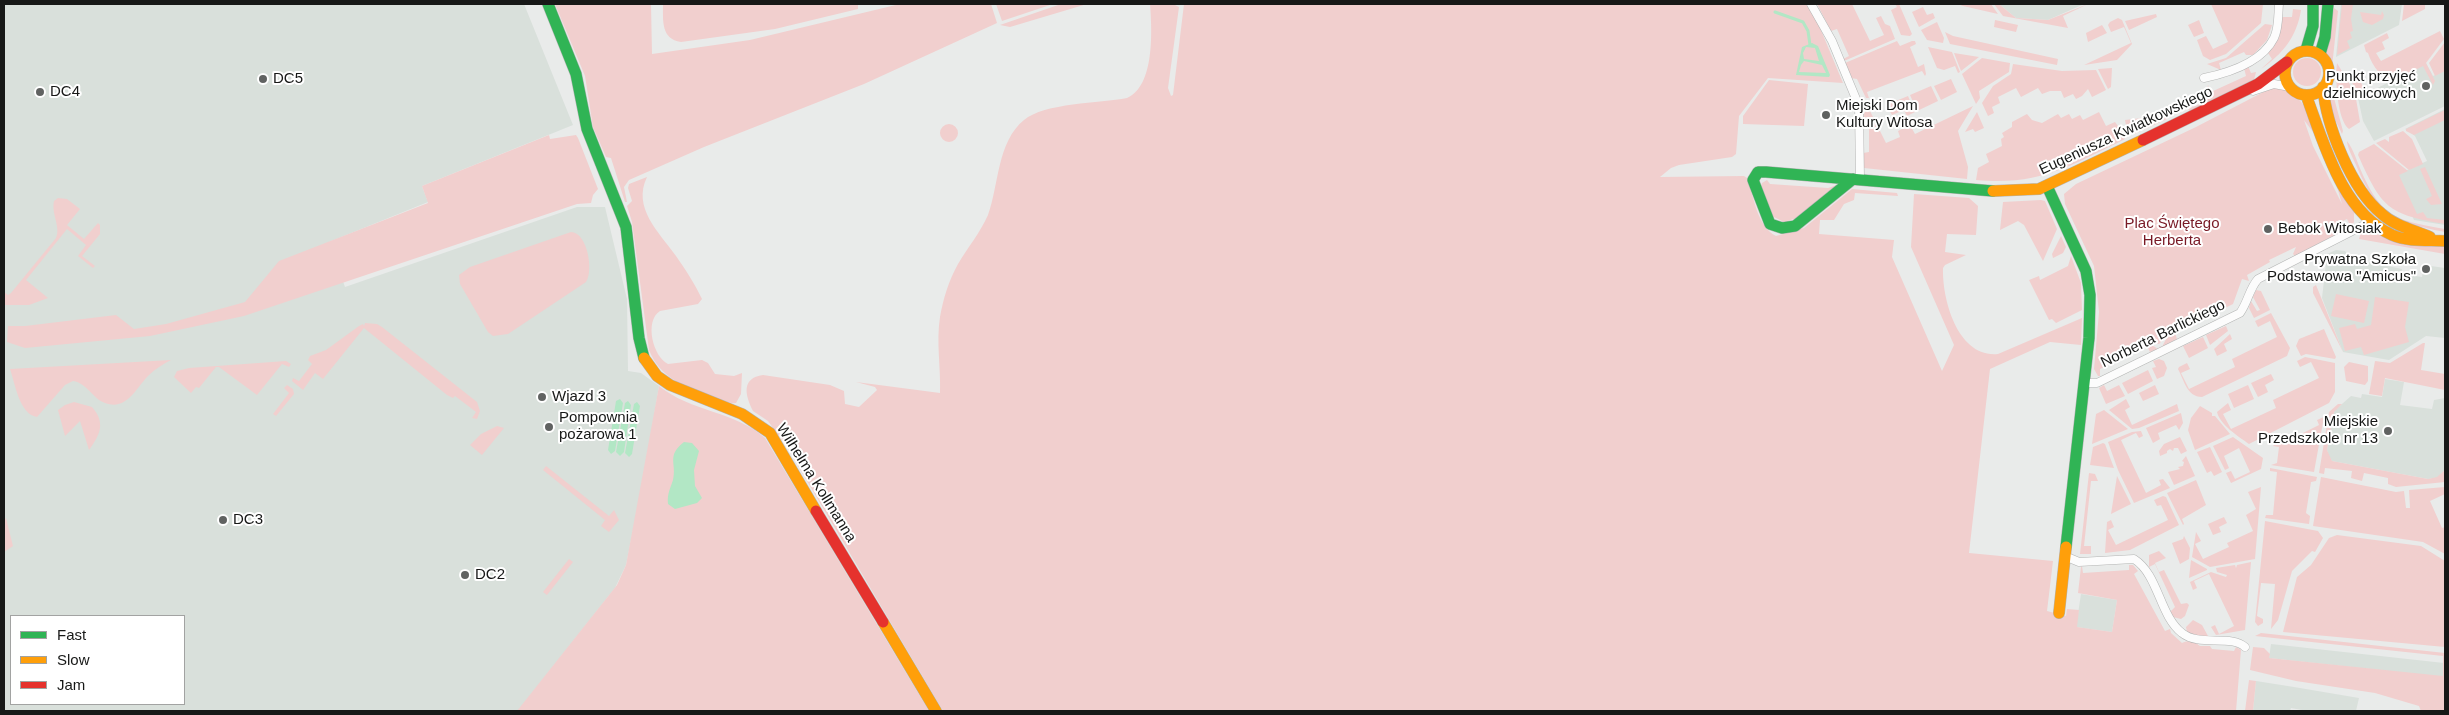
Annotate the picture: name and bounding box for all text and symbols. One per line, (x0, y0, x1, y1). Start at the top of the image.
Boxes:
place label: Punkt przyjęć dzielnicowych (2323, 68, 2416, 103)
place label: DC5 (273, 70, 303, 88)
marker: DC5 (257, 73, 269, 85)
marker: Punkt przyjęć dzielnicowych (2420, 80, 2432, 92)
place label: DC4 (50, 83, 80, 101)
street label: Eugeniusza Kwiatkowskiego (2036, 83, 2216, 179)
marker: DC4 (34, 86, 46, 98)
place label: Miejski Dom Kultury Witosa (1836, 97, 1933, 132)
marker: Miejski Dom Kultury Witosa (1820, 109, 1832, 121)
park label: Plac Świętego Herberta (2124, 215, 2220, 250)
place label: Bebok Witosiak (2278, 220, 2381, 238)
marker: Bebok Witosiak (2262, 223, 2274, 235)
place label: Prywatna Szkoła Podstawowa "Amicus" (2267, 251, 2416, 286)
marker: Prywatna Szkoła Podstawowa "Amicus" (2420, 263, 2432, 275)
street label: Norberta Barlickiego (2098, 296, 2228, 372)
place label: Wjazd 3 (552, 388, 606, 406)
marker: Wjazd 3 (536, 391, 548, 403)
place label: Pompownia pożarowa 1 (559, 409, 637, 444)
place label: Miejskie Przedszkole nr 13 (2258, 413, 2378, 448)
street label: Wilhelma Kollmanna (772, 420, 860, 546)
marker: Pompownia pożarowa 1 (543, 421, 555, 433)
marker: Miejskie Przedszkole nr 13 (2382, 425, 2394, 437)
place label: DC3 (233, 511, 263, 529)
marker: DC3 (217, 514, 229, 526)
place label: DC2 (475, 566, 505, 584)
marker: DC2 (459, 569, 471, 581)
legend (10, 615, 185, 705)
text: Fast (57, 626, 86, 643)
text: Slow (57, 651, 90, 668)
text: Jam (57, 676, 85, 693)

